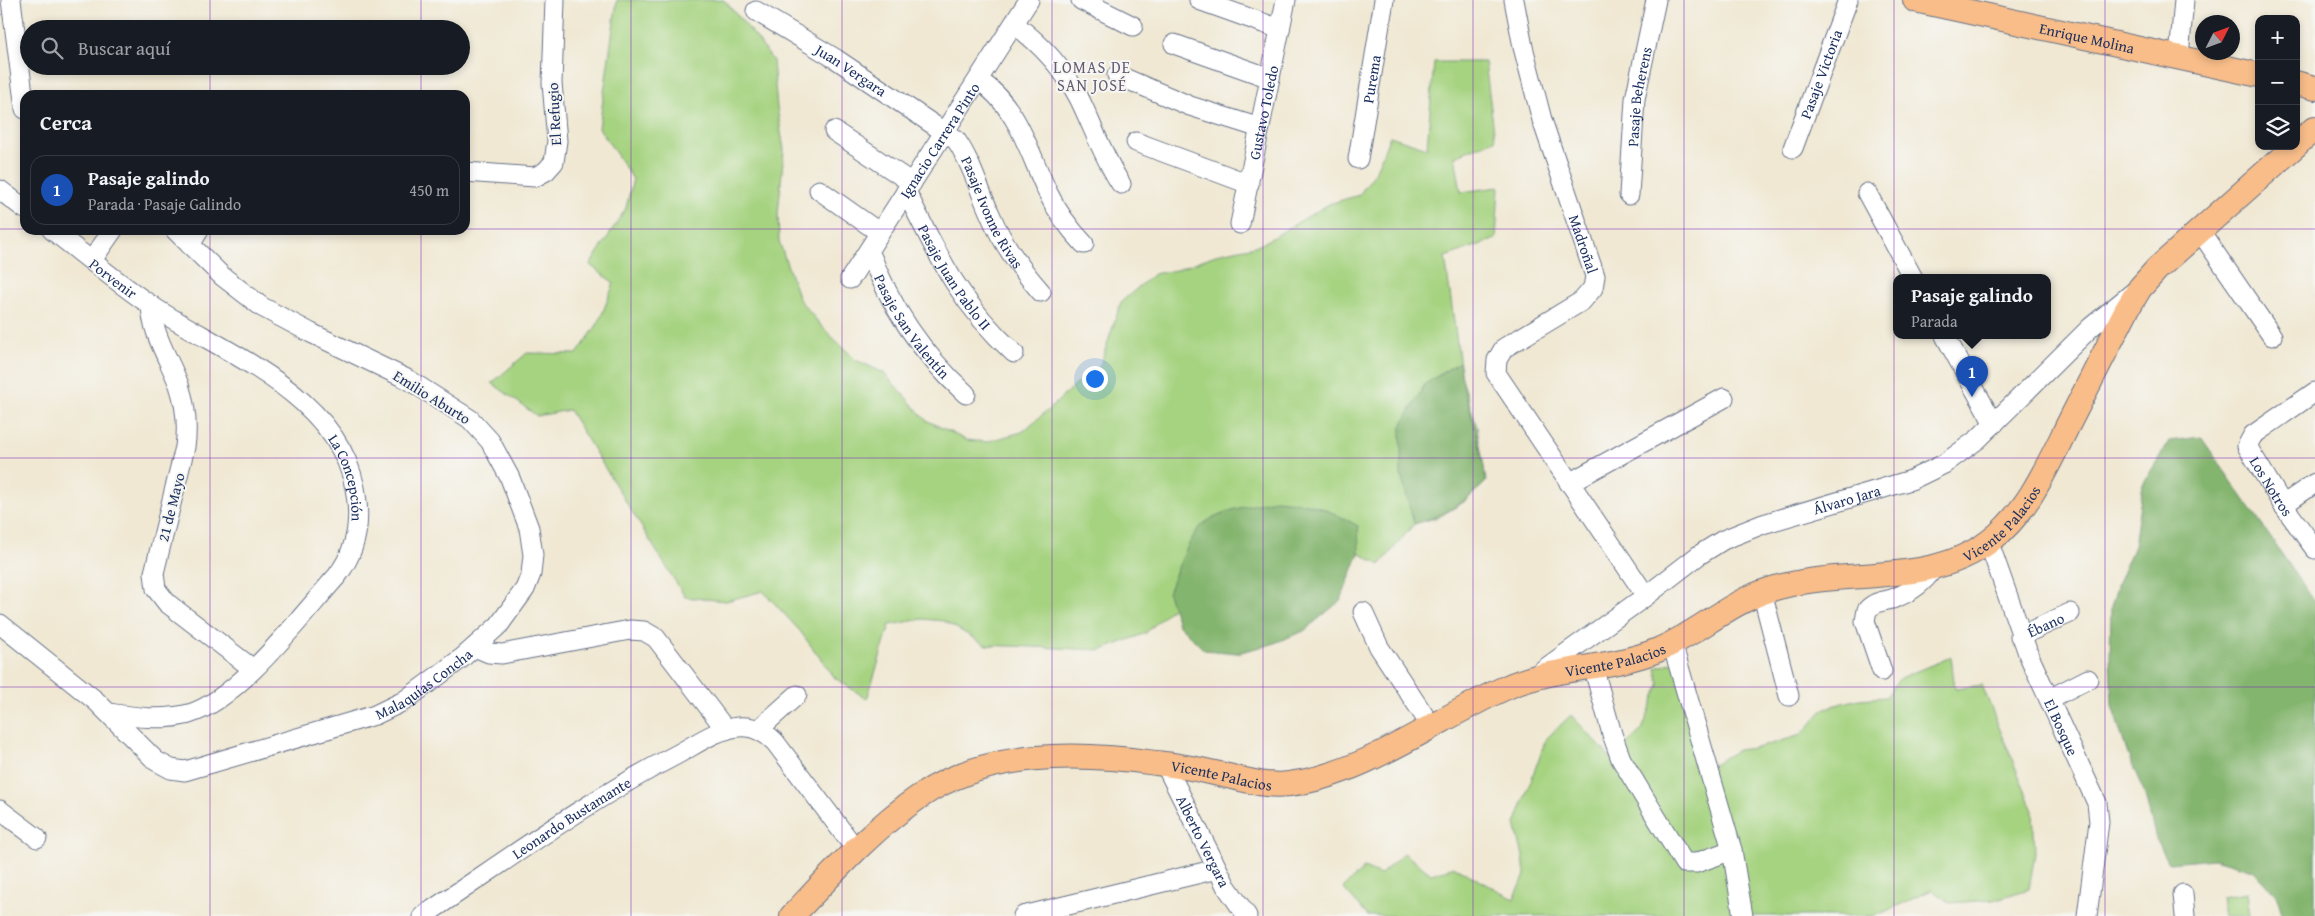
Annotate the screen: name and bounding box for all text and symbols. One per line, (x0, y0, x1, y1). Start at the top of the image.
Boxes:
north arrow (2195, 15, 2240, 60)
map controls (2255, 15, 2300, 150)
button: + (2255, 15, 2300, 60)
street label: Enrique Molina (2037, 17, 2136, 58)
search box (20, 20, 470, 75)
street label: Pasaje Victoria (1794, 26, 1847, 122)
icon: search (38, 34, 66, 62)
text: Buscar aquí (78, 34, 171, 62)
street label: Juan Vergara (810, 38, 891, 101)
street label: Pasaje Beherens (1622, 45, 1656, 147)
street label: Purema (1357, 53, 1385, 105)
district label: LOMAS DE SAN JOSÉ (1053, 55, 1131, 97)
button: − (2255, 60, 2300, 105)
street label: Gustavo Toledo (1243, 63, 1283, 161)
street label: Ignacio Carrera Pinto (894, 78, 984, 202)
street label: El Refugio (542, 82, 566, 146)
button: layers (2255, 105, 2300, 150)
text: Cerca (40, 107, 92, 138)
street label: Pasaje Ivonne Rivas (957, 152, 1029, 272)
text: Pasaje galindo (88, 164, 210, 192)
text: 1 (53, 178, 61, 202)
text: 450 m (409, 178, 449, 202)
text: Parada · Pasaje Galindo (88, 192, 241, 216)
street label: Madroñal (1564, 212, 1604, 276)
street label: Pasaje Juan Pablo II (914, 221, 996, 334)
street label: Porvenir (85, 253, 142, 303)
street label: Pasaje San Valentín (870, 270, 955, 383)
popup (1893, 274, 2051, 339)
text: Pasaje galindo (1911, 281, 2033, 309)
text: Parada (1911, 309, 1957, 333)
pin: 1 (1956, 356, 1988, 397)
street label: Emilio Aburto (389, 365, 475, 429)
your location (1082, 366, 1108, 392)
street label: La Concepción (324, 430, 368, 522)
street label: Los Notros (2245, 452, 2298, 520)
street label: 21 de Mayo (152, 470, 190, 544)
street label: Álvaro Jara (1810, 479, 1883, 519)
street label: Vicente Palacios (1959, 481, 2045, 566)
street label: Ébano (2024, 607, 2068, 642)
street label: Vicente Palacios (1563, 638, 1669, 681)
street label: Malaquías Concha (371, 643, 477, 724)
street label: El Bosque (2040, 695, 2084, 759)
street label: Vicente Palacios (1169, 754, 1273, 795)
street label: Leonardo Bustamante (507, 772, 635, 863)
street label: Alberto Vergara (1172, 791, 1235, 891)

